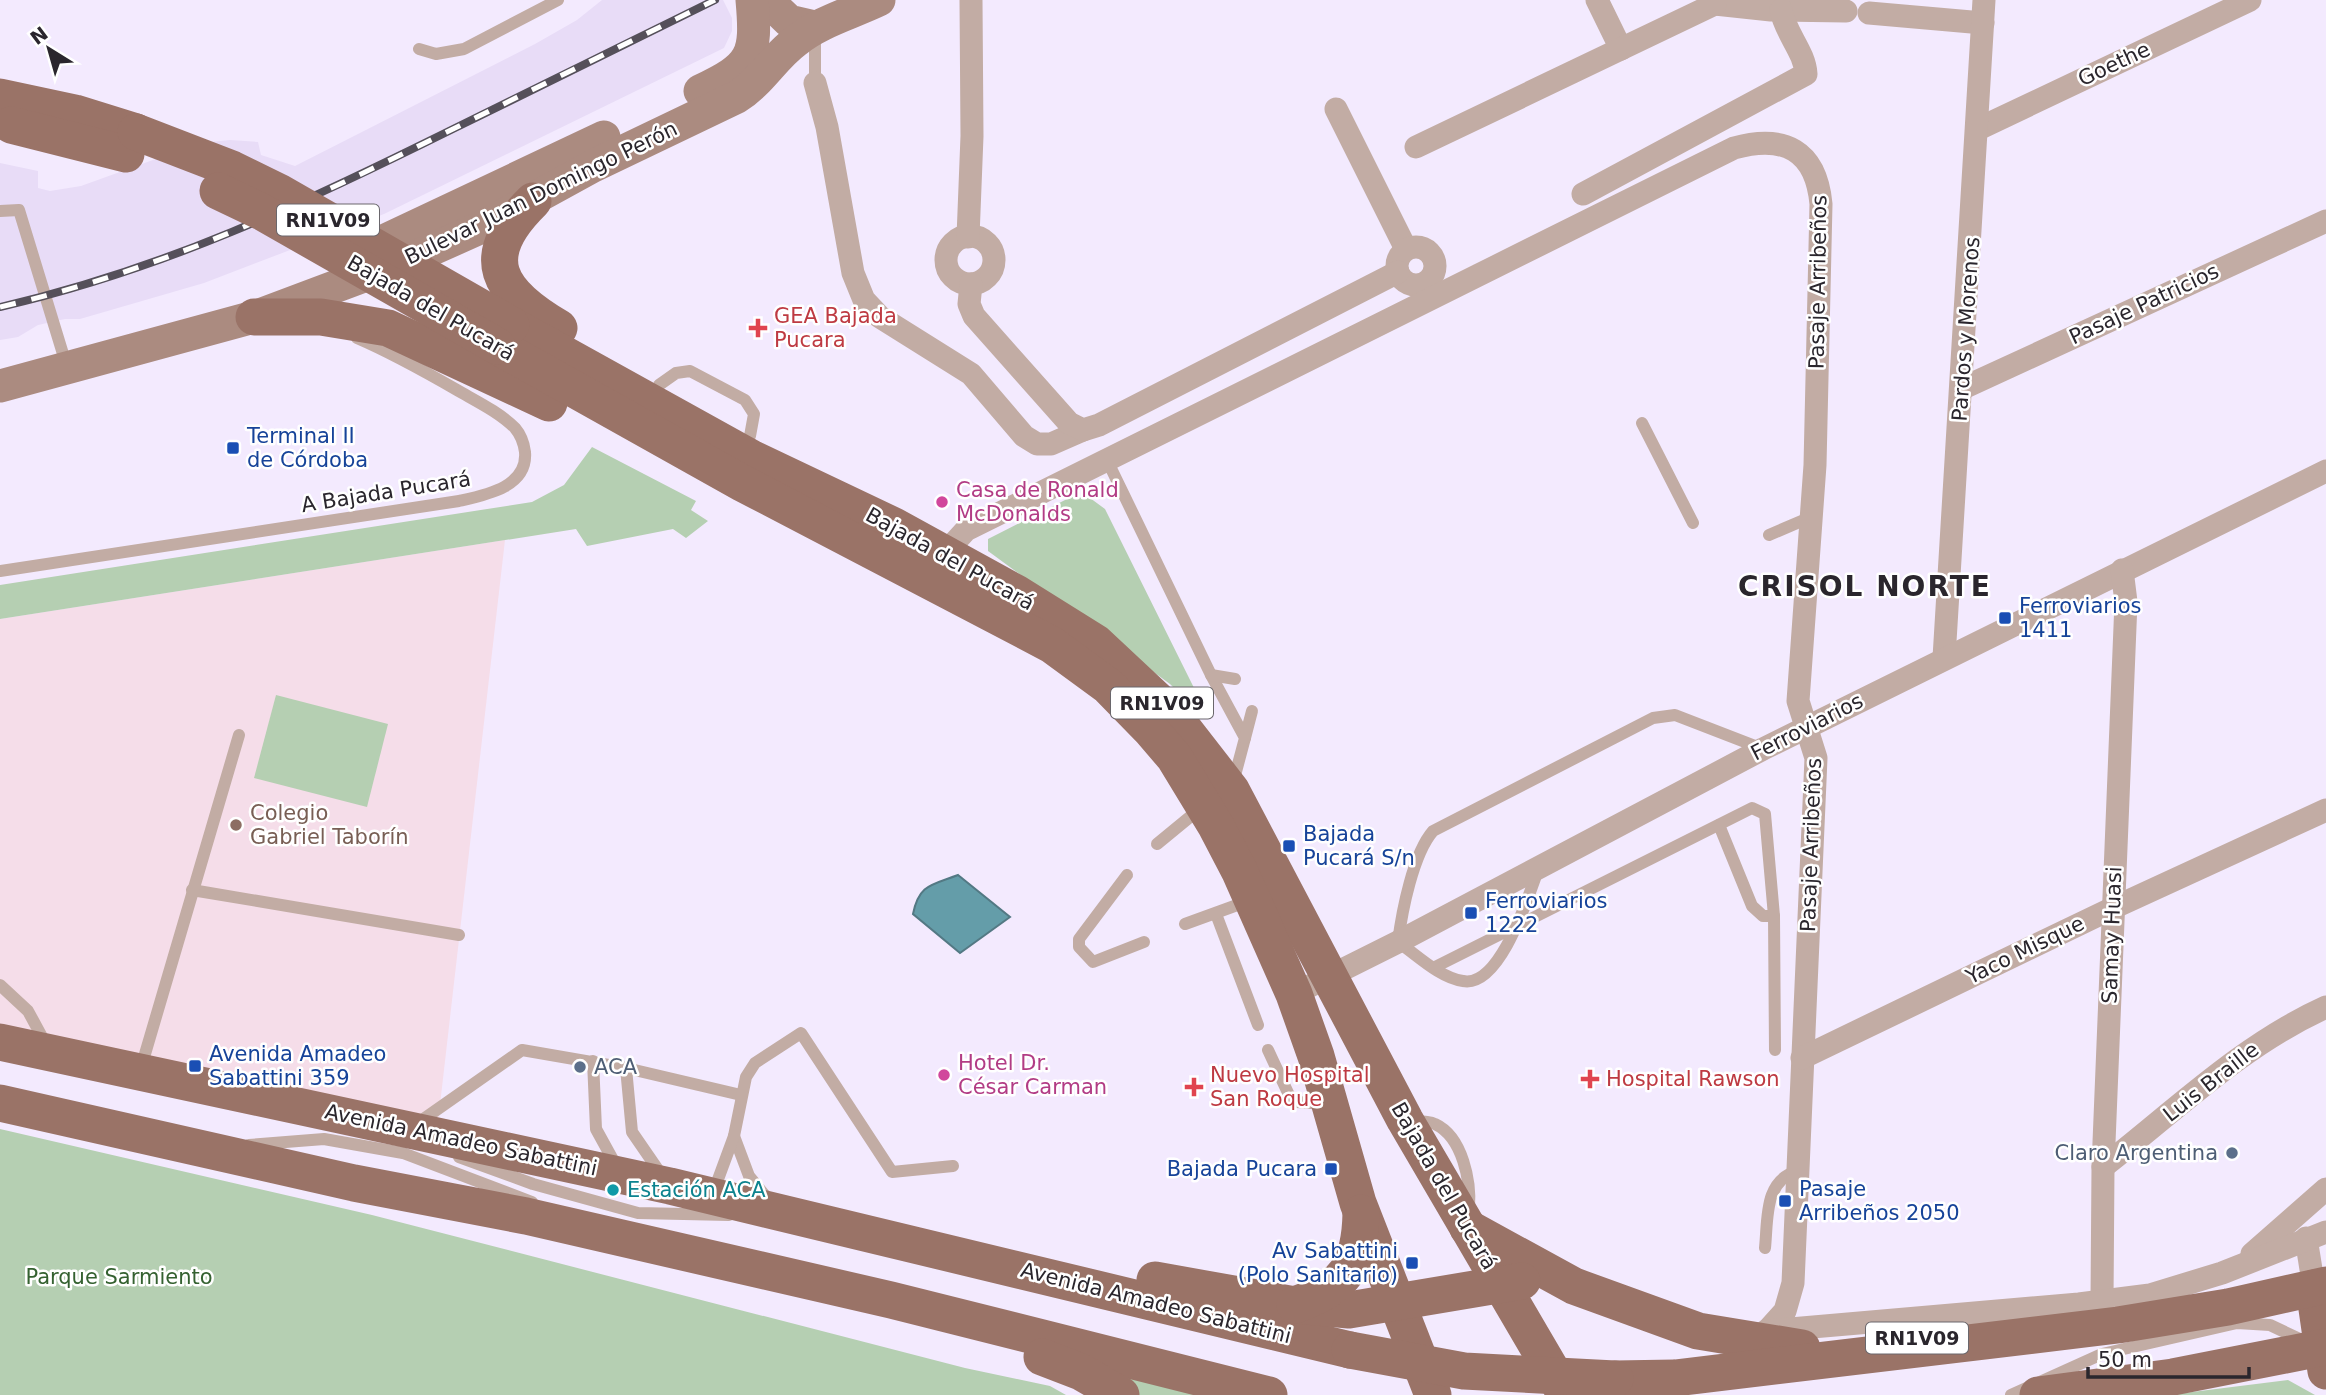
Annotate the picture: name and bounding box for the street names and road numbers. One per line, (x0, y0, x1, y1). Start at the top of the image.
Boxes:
street label: Goethe (2074, 37, 2154, 91)
street label: Bulevar Juan Domingo Perón (401, 116, 681, 270)
street label: Pasaje Arribeños (1804, 195, 1832, 369)
road number: RN1V09 (277, 204, 379, 235)
street label: Pardos y Morenos (1948, 236, 1984, 422)
street label: Bajada del Pucará (343, 250, 519, 366)
street label: Pasaje Patricios (2065, 259, 2223, 349)
street label: A Bajada Pucará (299, 467, 473, 517)
street label: Bajada del Pucará (861, 503, 1039, 615)
road number: RN1V09 (1111, 688, 1213, 718)
street label: Ferroviarios (1747, 688, 1867, 766)
street label: Pasaje Arribeños (1796, 757, 1826, 933)
street label: Samay Huasi (2098, 866, 2126, 1004)
street label: Yaco Misque (1961, 911, 2088, 989)
street label: Luis Braille (2159, 1037, 2263, 1127)
street label: Bajada del Pucará (1386, 1098, 1502, 1274)
street label: Avenida Amadeo Sabattini (323, 1099, 599, 1181)
street label: Avenida Amadeo Sabattini (1018, 1258, 1294, 1348)
road number: RN1V09 (1866, 1322, 1968, 1354)

